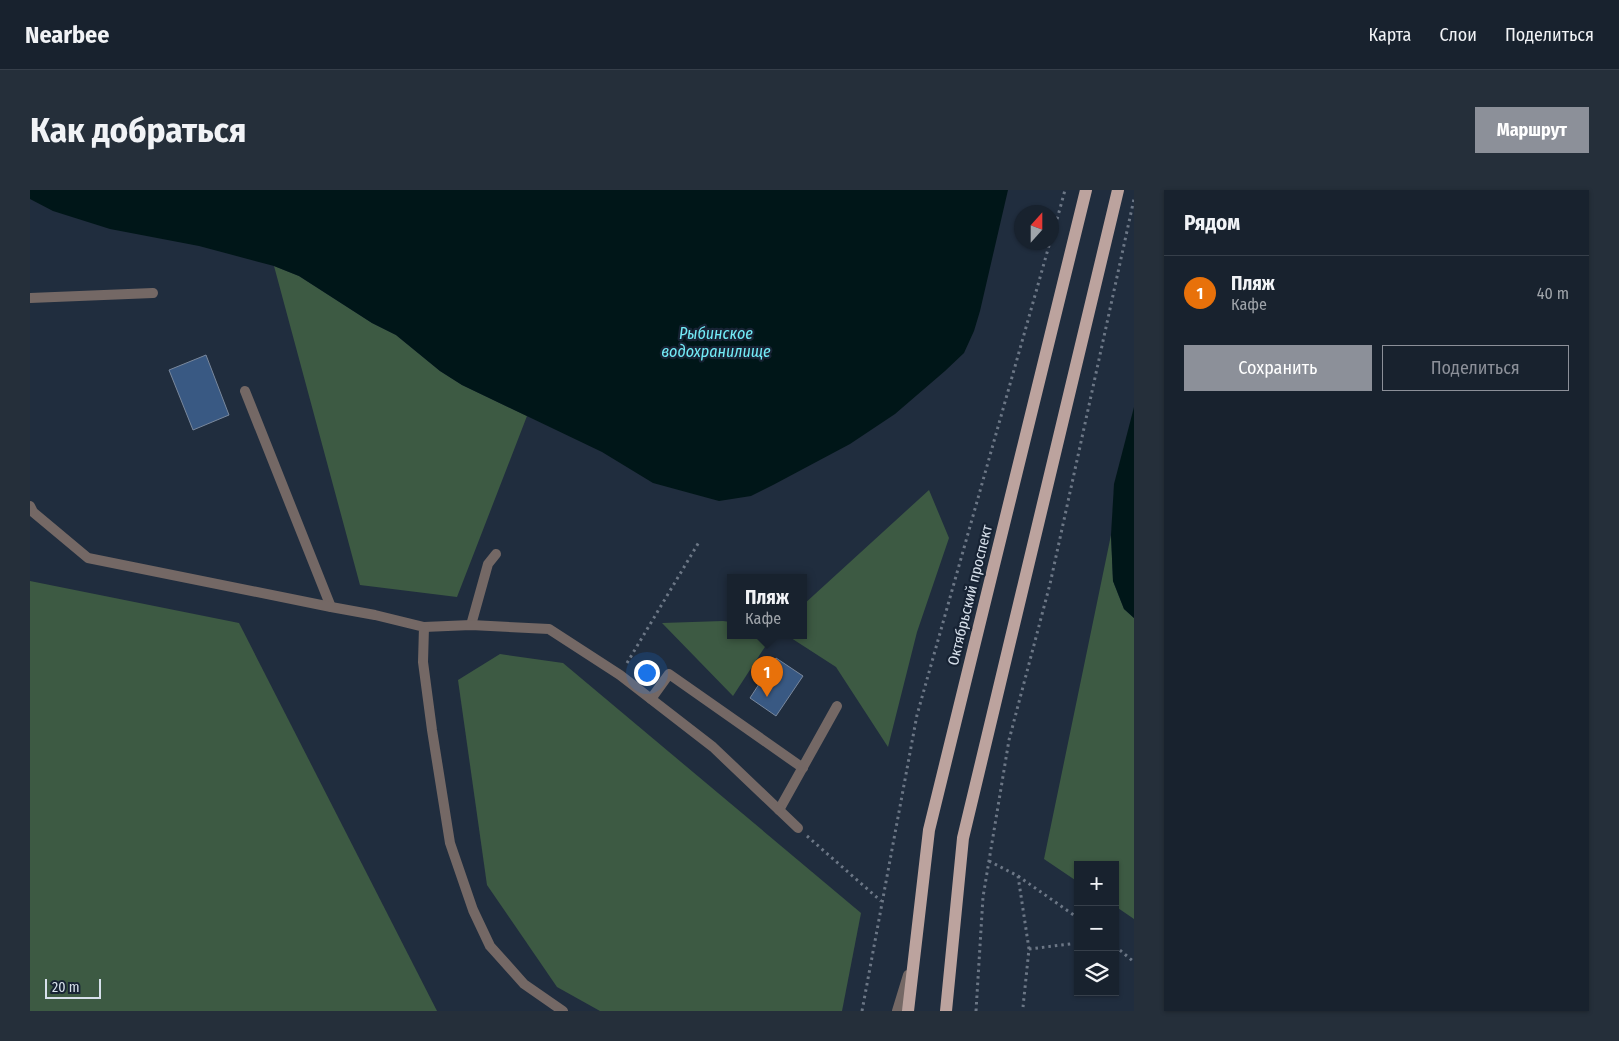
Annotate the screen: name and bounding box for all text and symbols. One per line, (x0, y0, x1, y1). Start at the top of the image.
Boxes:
text: Nearbee (25, 21, 109, 49)
text: Карта (1368, 24, 1411, 46)
text: Слои (1439, 24, 1477, 46)
text: Поделиться (1505, 24, 1594, 46)
button: Маршрут (1475, 107, 1589, 153)
text: Как добраться (30, 109, 247, 151)
north arrow (1014, 205, 1059, 250)
text: Рядом (1184, 210, 1240, 236)
text: Пляж (1231, 272, 1275, 295)
text: 1 (1197, 284, 1203, 303)
text: 40 m (1537, 284, 1569, 303)
text: Кафе (1231, 295, 1267, 314)
water label: Рыбинское водохранилище (661, 324, 771, 361)
button: Сохранить (1184, 345, 1372, 391)
button: Поделиться (1382, 345, 1569, 391)
street label: Октябрьский проспект (944, 522, 996, 667)
popup (727, 574, 807, 639)
text: Пляж (745, 586, 789, 609)
text: Кафе (745, 609, 781, 628)
pin: 1 (751, 656, 783, 697)
your location (634, 660, 660, 686)
map controls (1074, 861, 1119, 996)
button: + (1074, 861, 1119, 906)
button: − (1074, 906, 1119, 951)
button: layers (1074, 951, 1119, 996)
scale bar (45, 976, 101, 999)
text: 20 m (52, 979, 80, 996)

